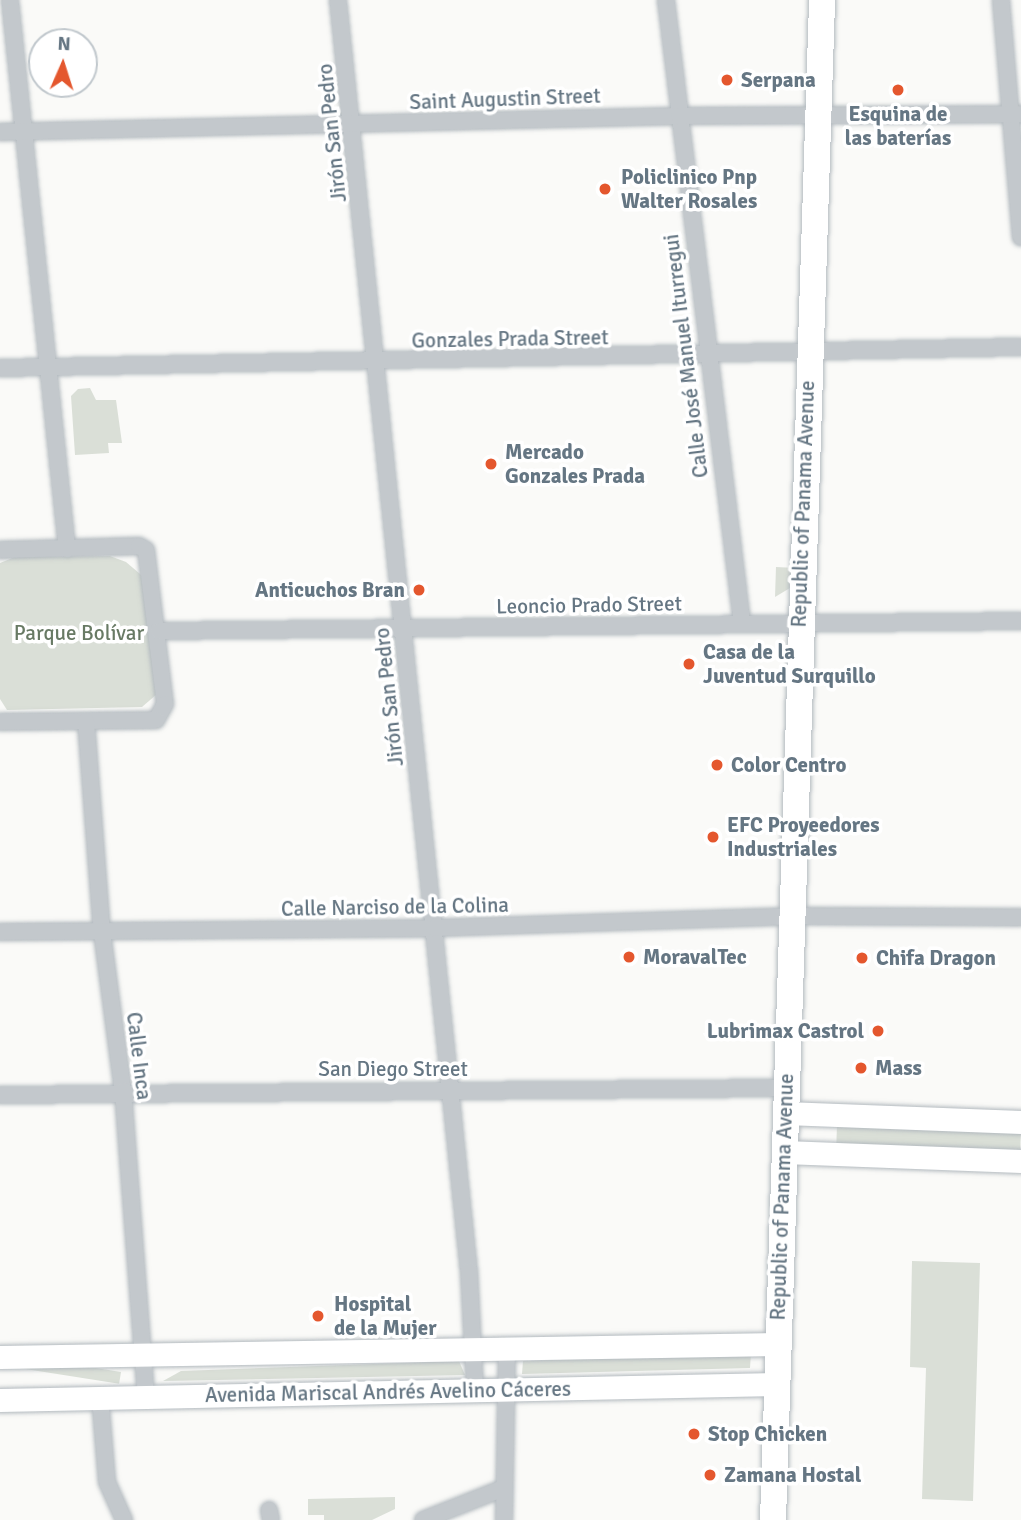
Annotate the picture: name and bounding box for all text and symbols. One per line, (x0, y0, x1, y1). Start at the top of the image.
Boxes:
north arrow (28, 28, 98, 98)
text: N (57, 32, 71, 56)
street label: Jirón San Pedro (312, 63, 352, 203)
place label: Serpana (741, 67, 816, 93)
marker: Serpana (719, 72, 735, 88)
marker: Esquina de las baterías (890, 82, 906, 98)
street label: Saint Augustin Street (409, 83, 601, 115)
place label: Esquina de las baterías (845, 101, 951, 151)
place label: Policlinico Pnp Walter Rosales (621, 164, 757, 214)
marker: Policlinico Pnp Walter Rosales (595, 179, 615, 199)
street label: Calle José Manuel Iturregui (659, 233, 713, 479)
street label: Gonzales Prada Street (411, 325, 609, 353)
street label: Republic of Panama Avenue (786, 380, 820, 628)
place label: Mercado Gonzales Prada (505, 439, 645, 489)
marker: Mercado Gonzales Prada (483, 456, 499, 472)
place label: Anticuchos Bran (255, 577, 405, 603)
marker: Anticuchos Bran (411, 582, 427, 598)
street label: Leoncio Prado Street (496, 591, 682, 619)
park label: Parque Bolívar (14, 620, 144, 646)
street label: Jirón San Pedro (369, 627, 409, 767)
place label: Casa de la Juventud Surquillo (703, 639, 876, 689)
marker: Casa de la Juventud Surquillo (681, 656, 697, 672)
place label: Color Centro (731, 752, 846, 778)
marker: Color Centro (709, 757, 725, 773)
place label: EFC Proyeedores Industriales (727, 812, 879, 862)
marker: EFC Proyeedores Industriales (705, 829, 721, 845)
street label: Calle Narciso de la Colina (281, 892, 509, 922)
place label: MoravalTec (643, 944, 747, 970)
place label: Chifa Dragon (876, 945, 996, 971)
marker: MoravalTec (621, 949, 637, 965)
marker: Chifa Dragon (854, 950, 870, 966)
street label: Calle Inca (121, 1011, 157, 1101)
place label: Lubrimax Castrol (707, 1018, 864, 1044)
marker: Lubrimax Castrol (870, 1023, 886, 1039)
place label: Mass (875, 1055, 922, 1081)
street label: San Diego Street (318, 1056, 468, 1082)
marker: Mass (853, 1060, 869, 1076)
street label: Republic of Panama Avenue (765, 1073, 799, 1321)
place label: Hospital de la Mujer (334, 1291, 437, 1341)
marker: Hospital de la Mujer (308, 1306, 328, 1326)
street label: Avenida Mariscal Andrés Avelino Cáceres (205, 1376, 571, 1408)
place label: Stop Chicken (708, 1421, 827, 1447)
marker: Stop Chicken (686, 1426, 702, 1442)
place label: Zamana Hostal (724, 1462, 861, 1488)
marker: Zamana Hostal (702, 1467, 718, 1483)

